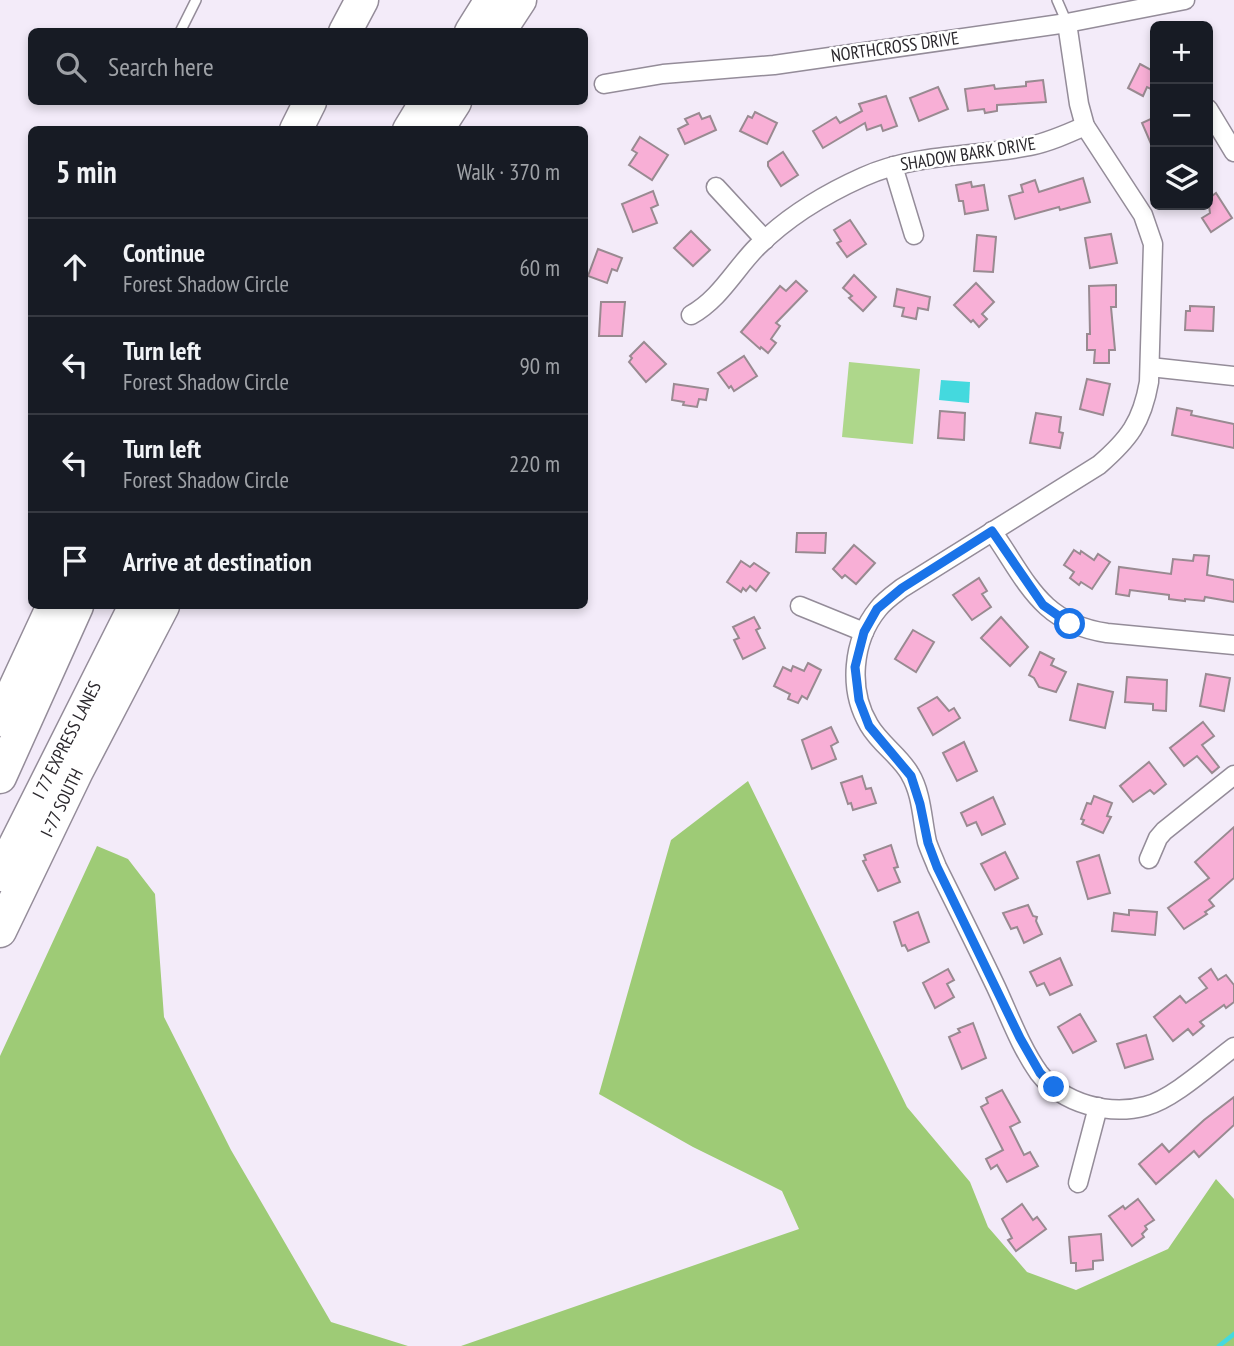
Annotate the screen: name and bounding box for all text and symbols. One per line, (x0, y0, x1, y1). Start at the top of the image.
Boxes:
map controls (1150, 21, 1213, 210)
button: + (1150, 21, 1213, 84)
street label: NORTHCROSS DRIVE (830, 26, 960, 67)
search box (28, 28, 588, 105)
icon: search (52, 48, 90, 86)
text: Search here (108, 50, 214, 83)
button: − (1150, 84, 1213, 147)
street label: SHADOW BARK DRIVE (899, 131, 1037, 176)
button: layers (1150, 147, 1213, 210)
text: 5 min (56, 152, 117, 191)
text: Walk · 370 m (457, 157, 560, 186)
text: Continue (123, 236, 205, 269)
icon: ahead (56, 248, 94, 286)
text: 60 m (519, 253, 560, 282)
text: Forest Shadow Circle (123, 269, 289, 298)
text: Turn left (123, 334, 201, 367)
icon: left (56, 346, 94, 384)
text: 90 m (519, 351, 560, 380)
text: Forest Shadow Circle (123, 367, 289, 396)
text: Turn left (123, 432, 201, 465)
icon: left (56, 444, 94, 482)
text: 220 m (509, 449, 560, 478)
text: Forest Shadow Circle (123, 465, 289, 494)
icon: arrive (56, 542, 94, 580)
text: Arrive at destination (123, 545, 312, 578)
route start (1054, 608, 1085, 639)
street label: I 77 EXPRESS LANES (27, 677, 106, 802)
street label: I-77 SOUTH (35, 765, 88, 841)
route end (1038, 1071, 1069, 1102)

